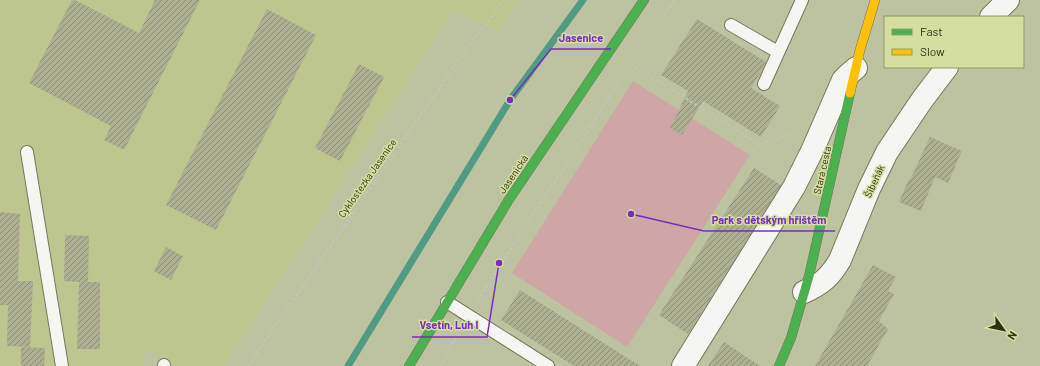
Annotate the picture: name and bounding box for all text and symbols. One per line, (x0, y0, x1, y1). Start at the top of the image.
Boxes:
legend (884, 16, 1024, 68)
text: Fast (920, 24, 943, 38)
callout: Jasenice (551, 26, 611, 49)
text: Jasenice (559, 31, 603, 44)
text: Slow (920, 44, 945, 58)
street label: Cyklostezka Jasenice (335, 136, 399, 220)
street label: Stará cesta (811, 145, 833, 195)
street label: Jasenická (496, 152, 530, 196)
street label: Šibeňák (861, 163, 887, 199)
callout: Park s dětským hřištěm (704, 208, 835, 231)
text: Park s dětským hřištěm (712, 213, 826, 226)
north arrow (984, 310, 1024, 350)
callout: Vsetín, Luh I (412, 314, 487, 337)
text: Vsetín, Luh I (420, 318, 479, 331)
text: N (1005, 329, 1020, 342)

